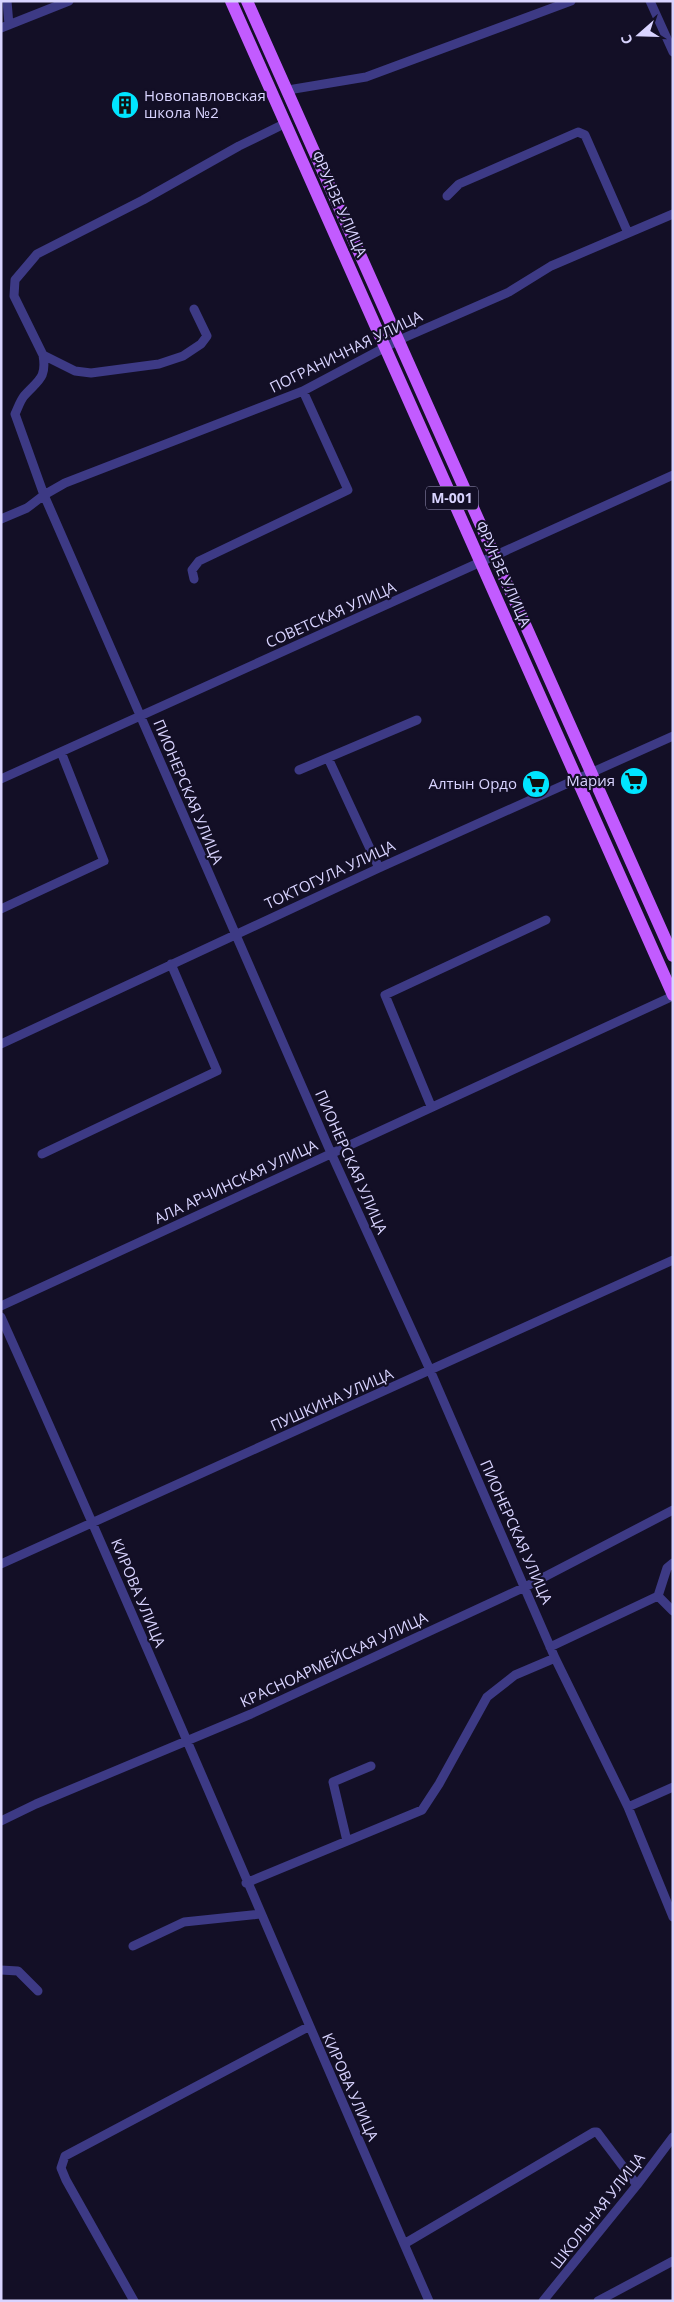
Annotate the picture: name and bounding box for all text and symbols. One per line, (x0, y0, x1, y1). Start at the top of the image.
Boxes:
north arrow (614, 10, 664, 60)
text: С (616, 32, 637, 47)
place label: Новопавловская школа №2 (144, 85, 266, 122)
building icon: Новопавловская школа №2 (110, 90, 140, 120)
street label: ФРУНЗЕ УЛИЦА (308, 147, 372, 260)
street label: ПОГРАНИЧНАЯ УЛИЦА (266, 305, 426, 397)
road number: M-001 (426, 486, 478, 509)
street label: ФРУНЗЕ УЛИЦА (472, 517, 536, 630)
street label: СОВЕТСКАЯ УЛИЦА (262, 576, 399, 652)
street label: ПИОНЕРСКАЯ УЛИЦА (149, 716, 229, 868)
supermarket icon: Мария (619, 766, 649, 796)
supermarket icon: Алтын Ордо (521, 769, 551, 799)
place label: Мария (566, 770, 615, 790)
place label: Алтын Ордо (428, 773, 517, 793)
street label: ТОКТОГУЛА УЛИЦА (261, 835, 399, 913)
street label: ПИОНЕРСКАЯ УЛИЦА (311, 1086, 393, 1237)
street label: АЛА АРЧИНСКАЯ УЛИЦА (151, 1134, 321, 1228)
street label: ПУШКИНА УЛИЦА (267, 1363, 397, 1435)
street label: ПИОНЕРСКАЯ УЛИЦА (476, 1456, 558, 1607)
street label: КИРОВА УЛИЦА (107, 1535, 171, 1650)
street label: КРАСНОАРМЕЙСКАЯ УЛИЦА (237, 1607, 431, 1711)
street label: КИРОВА УЛИЦА (318, 2030, 384, 2144)
street label: ШКОЛЬНАЯ УЛИЦА (546, 2148, 649, 2273)

